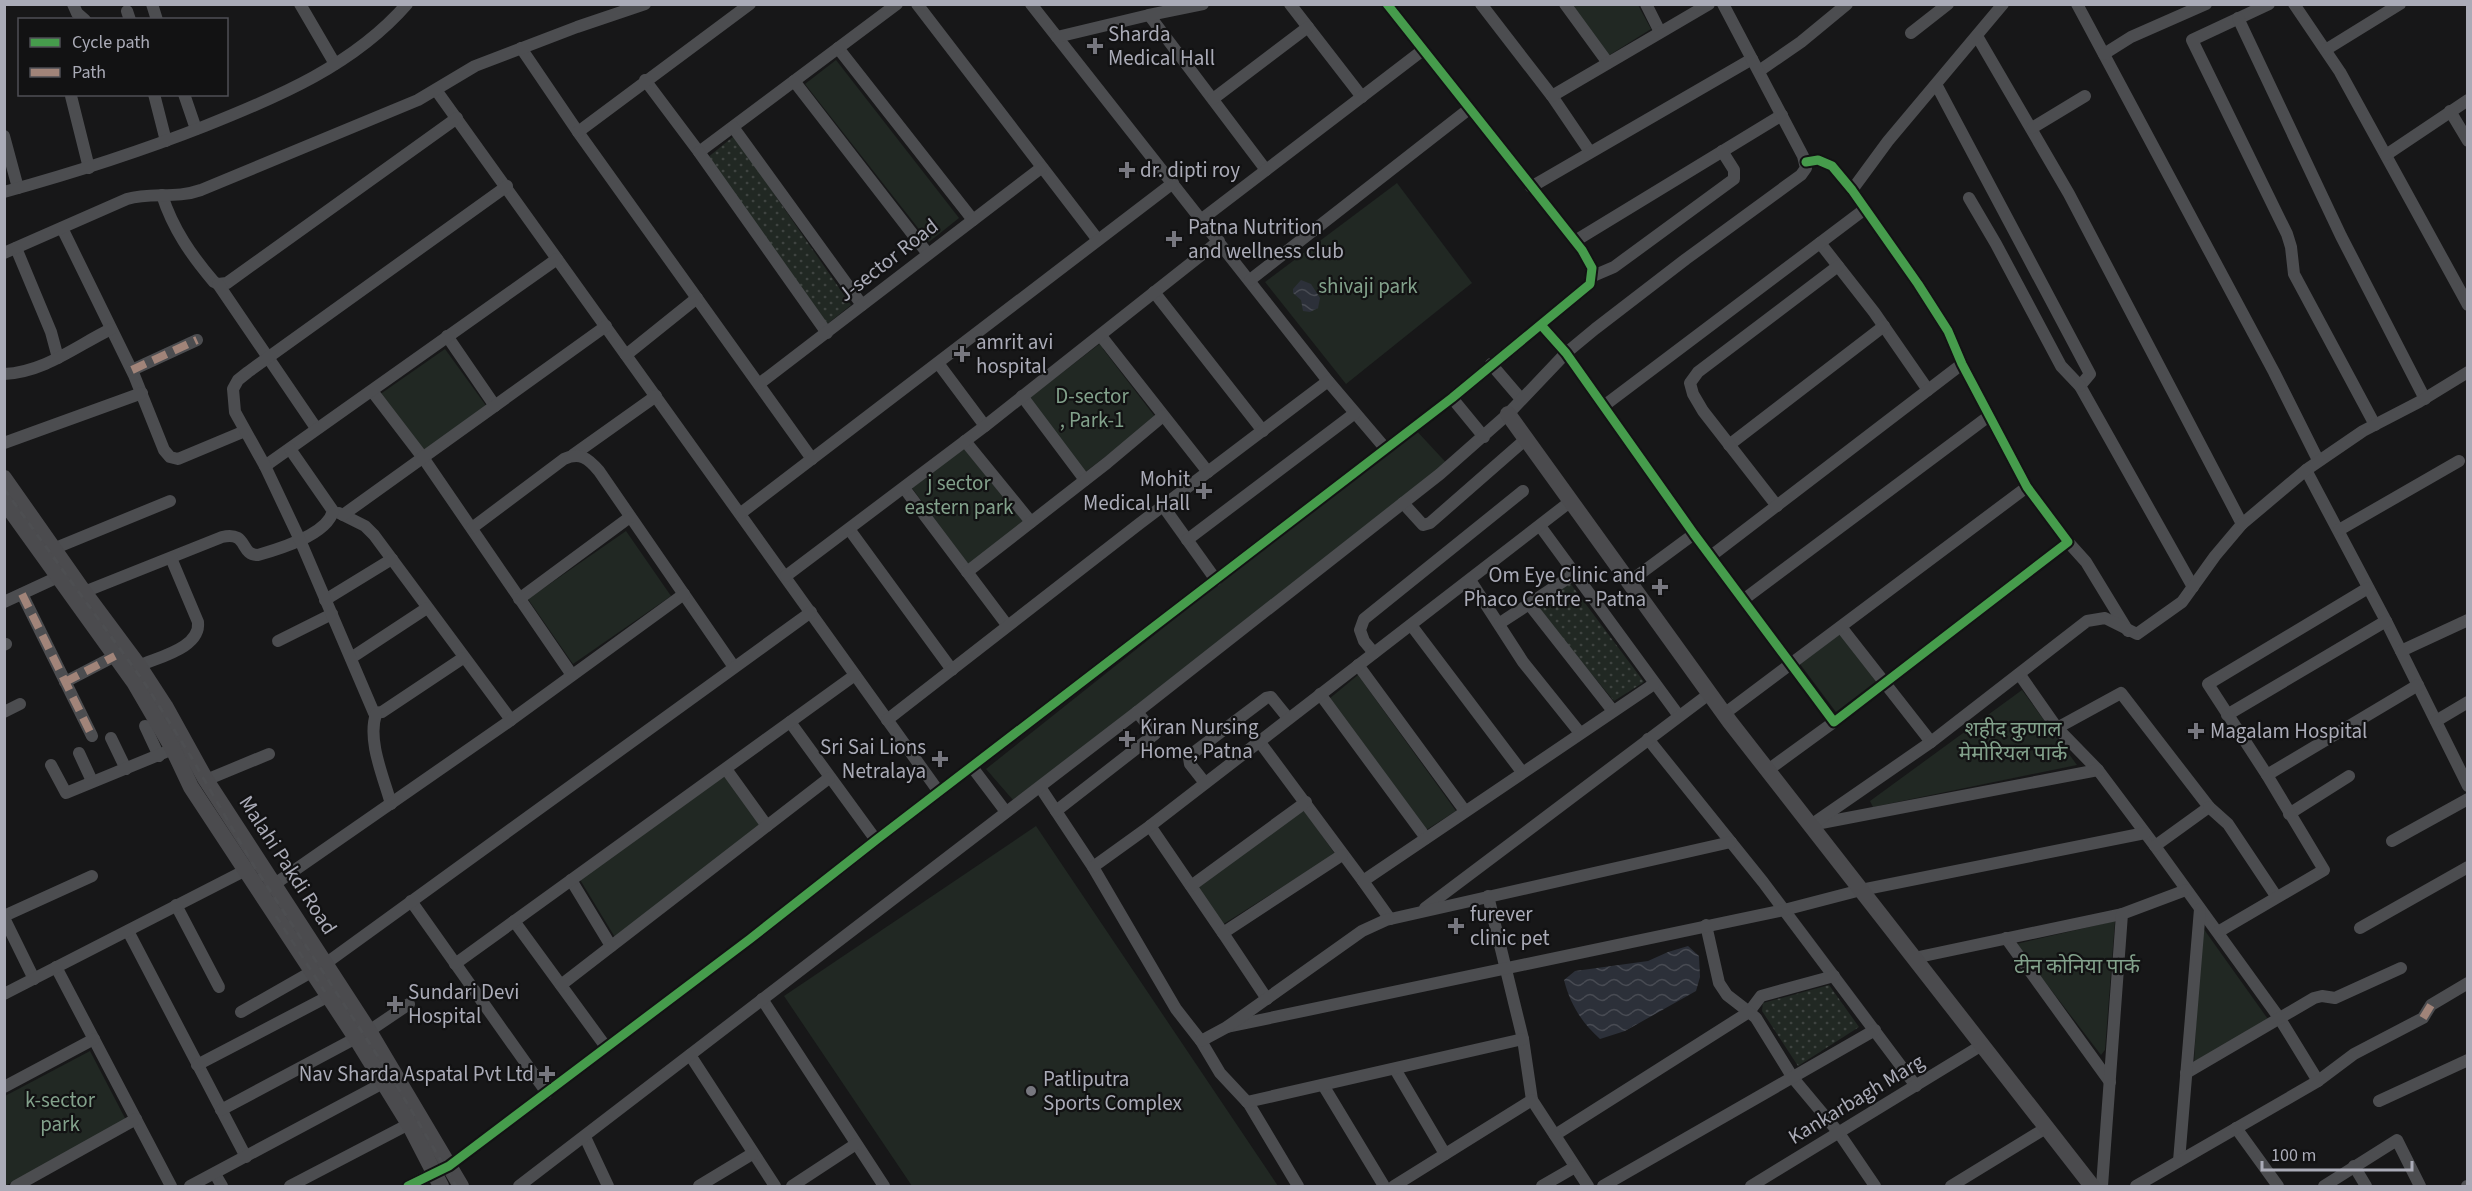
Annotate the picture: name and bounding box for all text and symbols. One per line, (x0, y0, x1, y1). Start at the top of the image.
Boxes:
legend (18, 18, 228, 96)
place label: Sharda Medical Hall (1108, 19, 1215, 73)
text: Cycle path (72, 30, 150, 55)
marker: Sharda Medical Hall (1086, 37, 1104, 55)
text: Path (72, 60, 106, 85)
place label: dr. dipti roy (1140, 155, 1240, 185)
marker: dr. dipti roy (1118, 161, 1136, 179)
street label: J-sector Road (832, 211, 944, 309)
place label: Patna Nutrition and wellness club (1188, 212, 1344, 266)
marker: Patna Nutrition and wellness club (1165, 230, 1183, 248)
park label: shivaji park (1318, 271, 1418, 301)
place label: amrit avi hospital (976, 327, 1053, 381)
marker: amrit avi hospital (953, 345, 971, 363)
park label: D-sector , Park-1 (1055, 381, 1129, 435)
place label: Mohit Medical Hall (1083, 464, 1190, 518)
park label: j sector eastern park (905, 468, 1014, 522)
marker: Mohit Medical Hall (1195, 482, 1213, 500)
place label: Om Eye Clinic and Phaco Centre - Patna (1464, 560, 1646, 614)
marker: Om Eye Clinic and Phaco Centre - Patna (1651, 578, 1669, 596)
place label: Kiran Nursing Home, Patna (1140, 712, 1259, 766)
park label: शहीद कुणाल मेमोरियल पार्क (1959, 714, 2068, 768)
place label: Magalam Hospital (2210, 716, 2367, 746)
marker: Magalam Hospital (2187, 722, 2205, 740)
marker: Kiran Nursing Home, Patna (1118, 730, 1136, 748)
place label: Sri Sai Lions Netralaya (820, 732, 926, 786)
marker: Sri Sai Lions Netralaya (931, 750, 949, 768)
street label: Malahi Pakdi Road (232, 790, 344, 940)
place label: furever clinic pet (1470, 899, 1550, 953)
marker: furever clinic pet (1447, 917, 1465, 935)
park label: टीन कोनिया पार्क (2014, 951, 2141, 981)
place label: Sundari Devi Hospital (408, 977, 519, 1031)
marker: Sundari Devi Hospital (386, 995, 404, 1013)
street label: Kankarbagh Marg (1782, 1046, 1930, 1151)
place label: Nav Sharda Aspatal Pvt Ltd (299, 1059, 534, 1089)
place label: Patliputra Sports Complex (1043, 1064, 1182, 1118)
marker: Nav Sharda Aspatal Pvt Ltd (538, 1065, 556, 1083)
marker: Patliputra Sports Complex (1024, 1084, 1038, 1098)
park label: k-sector park (25, 1085, 96, 1139)
scale bar (2262, 1134, 2412, 1172)
text: 100 m (2271, 1143, 2316, 1168)

